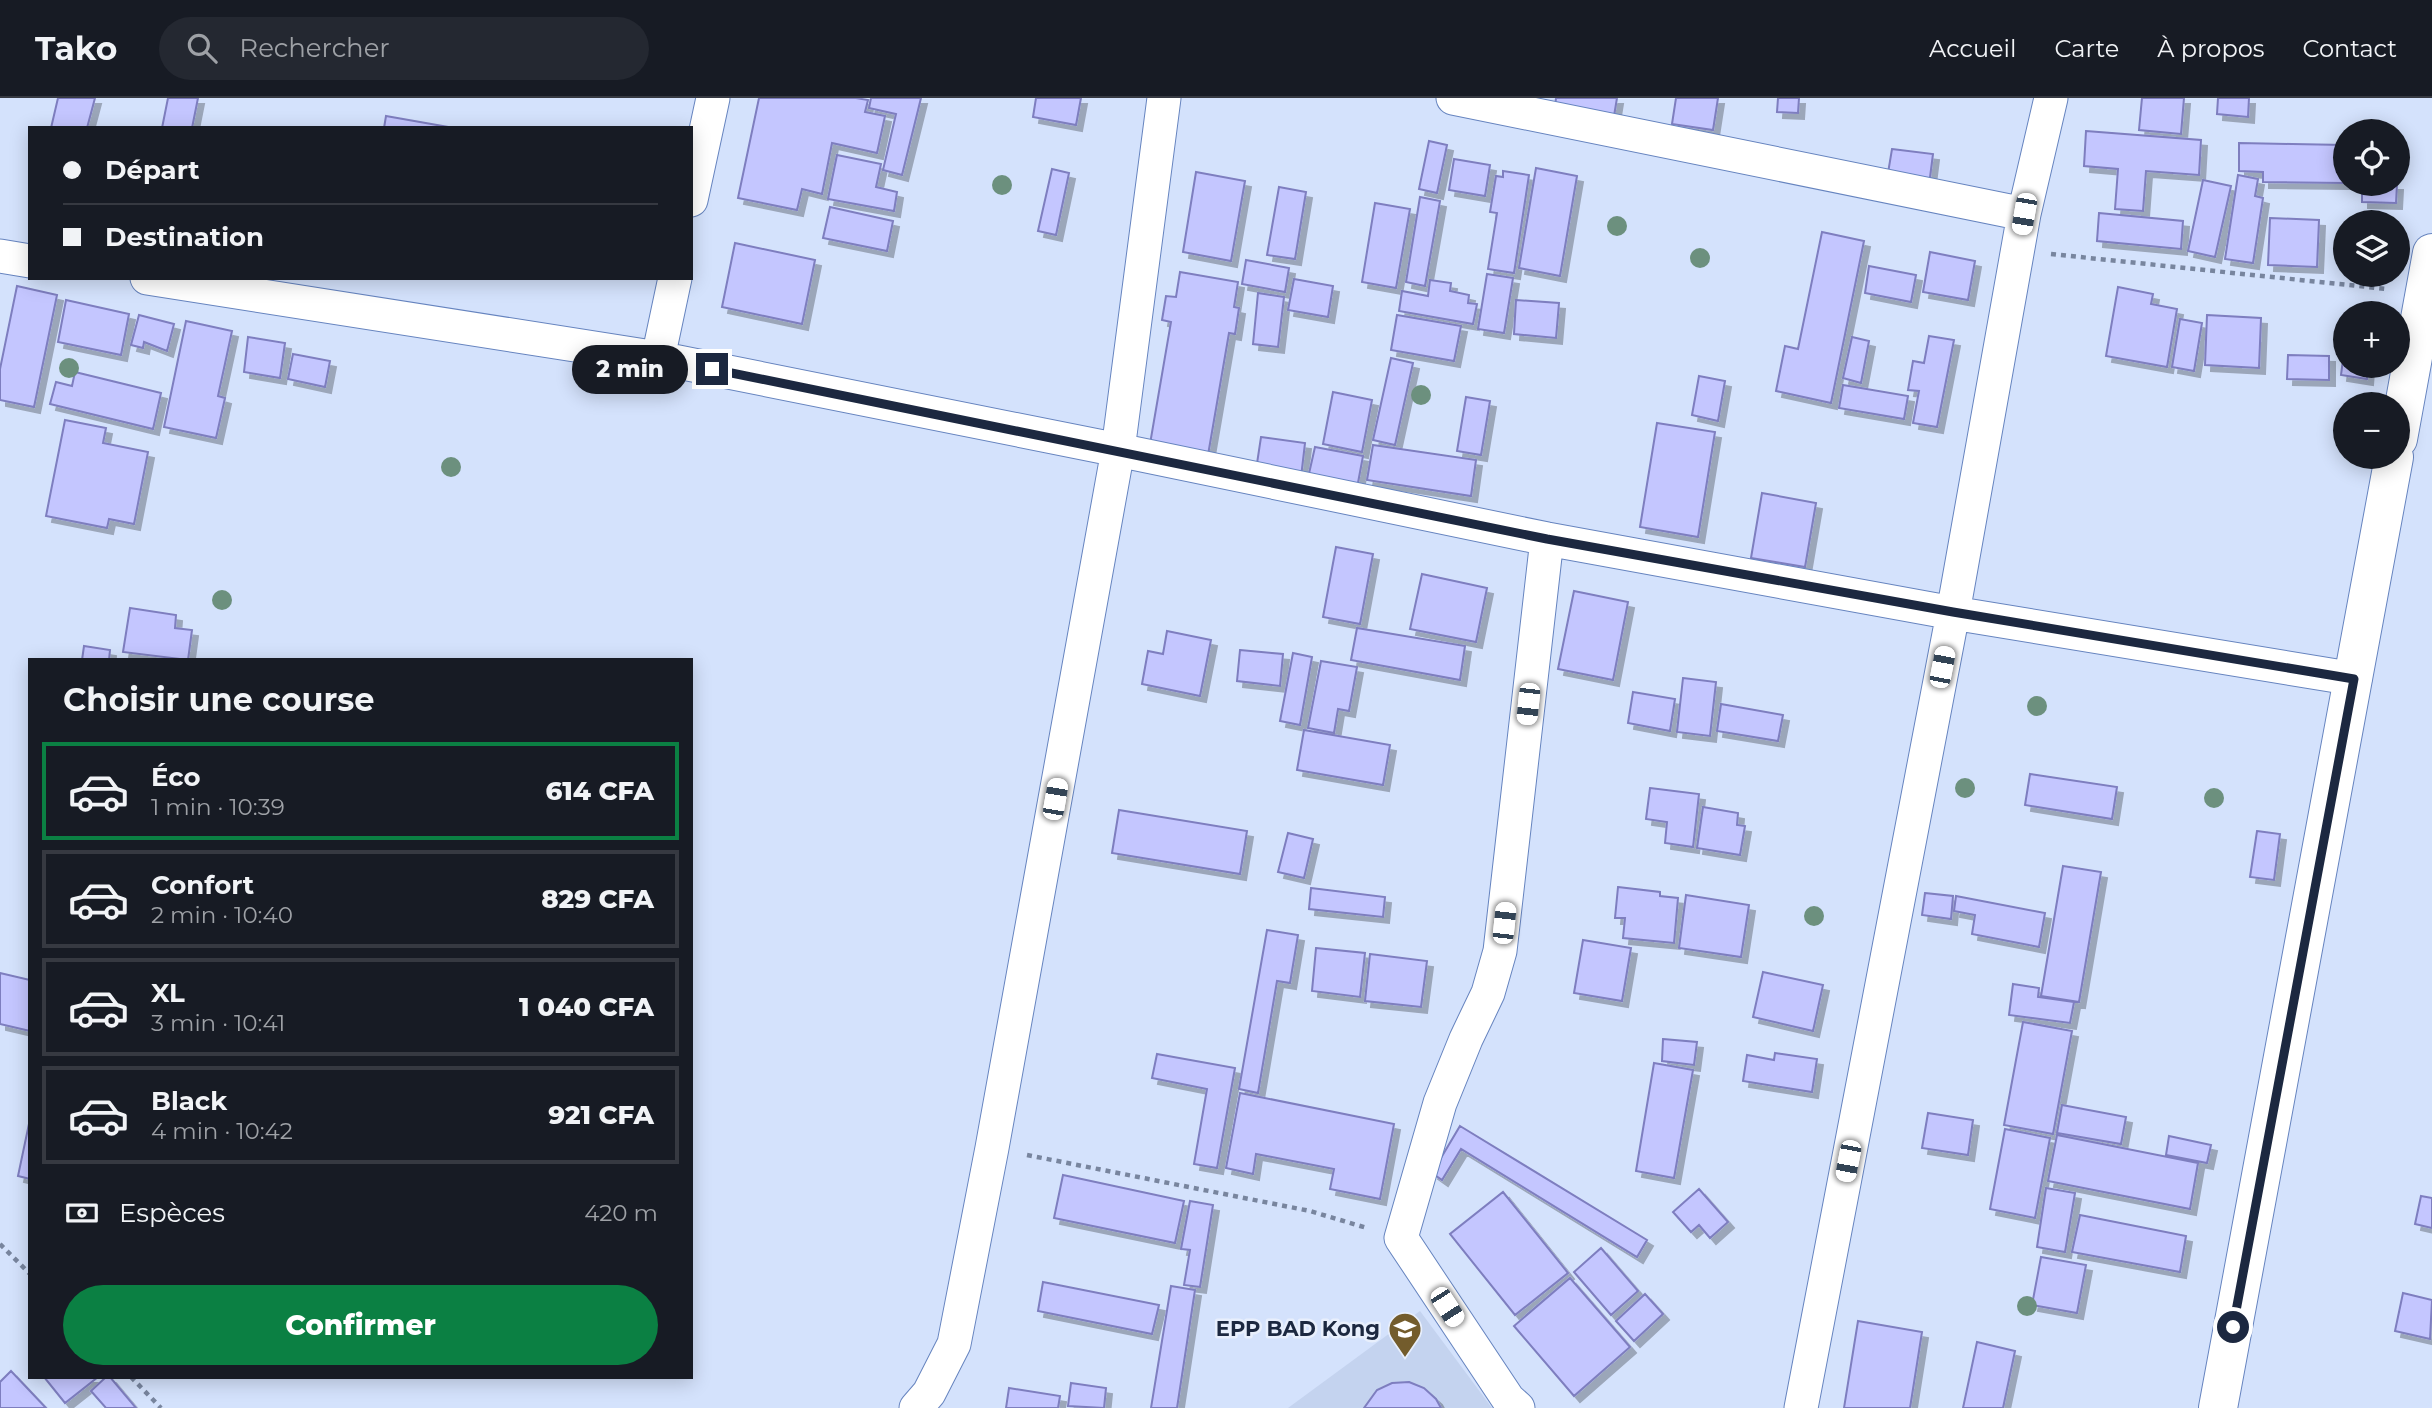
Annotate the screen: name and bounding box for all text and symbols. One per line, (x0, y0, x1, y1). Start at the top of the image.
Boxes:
search box (159, 17, 649, 80)
text: Tako (35, 28, 117, 68)
icon: search (183, 29, 221, 67)
text: Rechercher (239, 32, 390, 64)
text: Accueil (1929, 34, 2016, 63)
text: Carte (2054, 34, 2119, 63)
text: À propos (2157, 34, 2264, 63)
text: Contact (2302, 34, 2397, 63)
map controls (2333, 119, 2410, 469)
button: locate (2333, 119, 2410, 196)
text: Départ (105, 154, 200, 186)
car (2011, 191, 2038, 237)
button: layers (2333, 210, 2410, 287)
text: Destination (105, 221, 264, 253)
button: + (2333, 301, 2410, 378)
callout: 2 min (572, 344, 688, 394)
route end (696, 353, 728, 385)
text: 2 min (596, 355, 664, 383)
button: − (2333, 392, 2410, 469)
car (1928, 644, 1957, 690)
text: Choisir une course (63, 680, 375, 719)
car (1516, 682, 1541, 726)
icon: car (67, 760, 130, 823)
text: Éco (151, 761, 201, 793)
text: 614 CFA (545, 775, 654, 807)
car (1042, 776, 1069, 822)
text: 1 min · 10:39 (151, 793, 285, 821)
icon: car (67, 868, 130, 931)
text: Confort (151, 869, 254, 901)
text: 829 CFA (541, 883, 654, 915)
text: 2 min · 10:40 (151, 901, 293, 929)
car (1492, 901, 1517, 945)
icon: car (67, 976, 130, 1039)
text: XL (151, 977, 185, 1009)
text: 1 040 CFA (519, 991, 654, 1023)
text: 3 min · 10:41 (151, 1009, 285, 1037)
icon: car (67, 1084, 130, 1147)
text: Black (151, 1085, 227, 1117)
text: 921 CFA (548, 1099, 654, 1131)
text: 4 min · 10:42 (151, 1117, 293, 1145)
car (1834, 1138, 1863, 1184)
icon: cash (63, 1194, 101, 1232)
text: Espèces (119, 1197, 225, 1229)
text: 420 m (584, 1199, 658, 1227)
car (1427, 1284, 1468, 1330)
button: Confirmer (63, 1285, 658, 1365)
school or university icon: EPP BAD Kong (1386, 1310, 1424, 1359)
route start (2217, 1311, 2249, 1343)
place label: EPP BAD Kong (1216, 1316, 1380, 1341)

